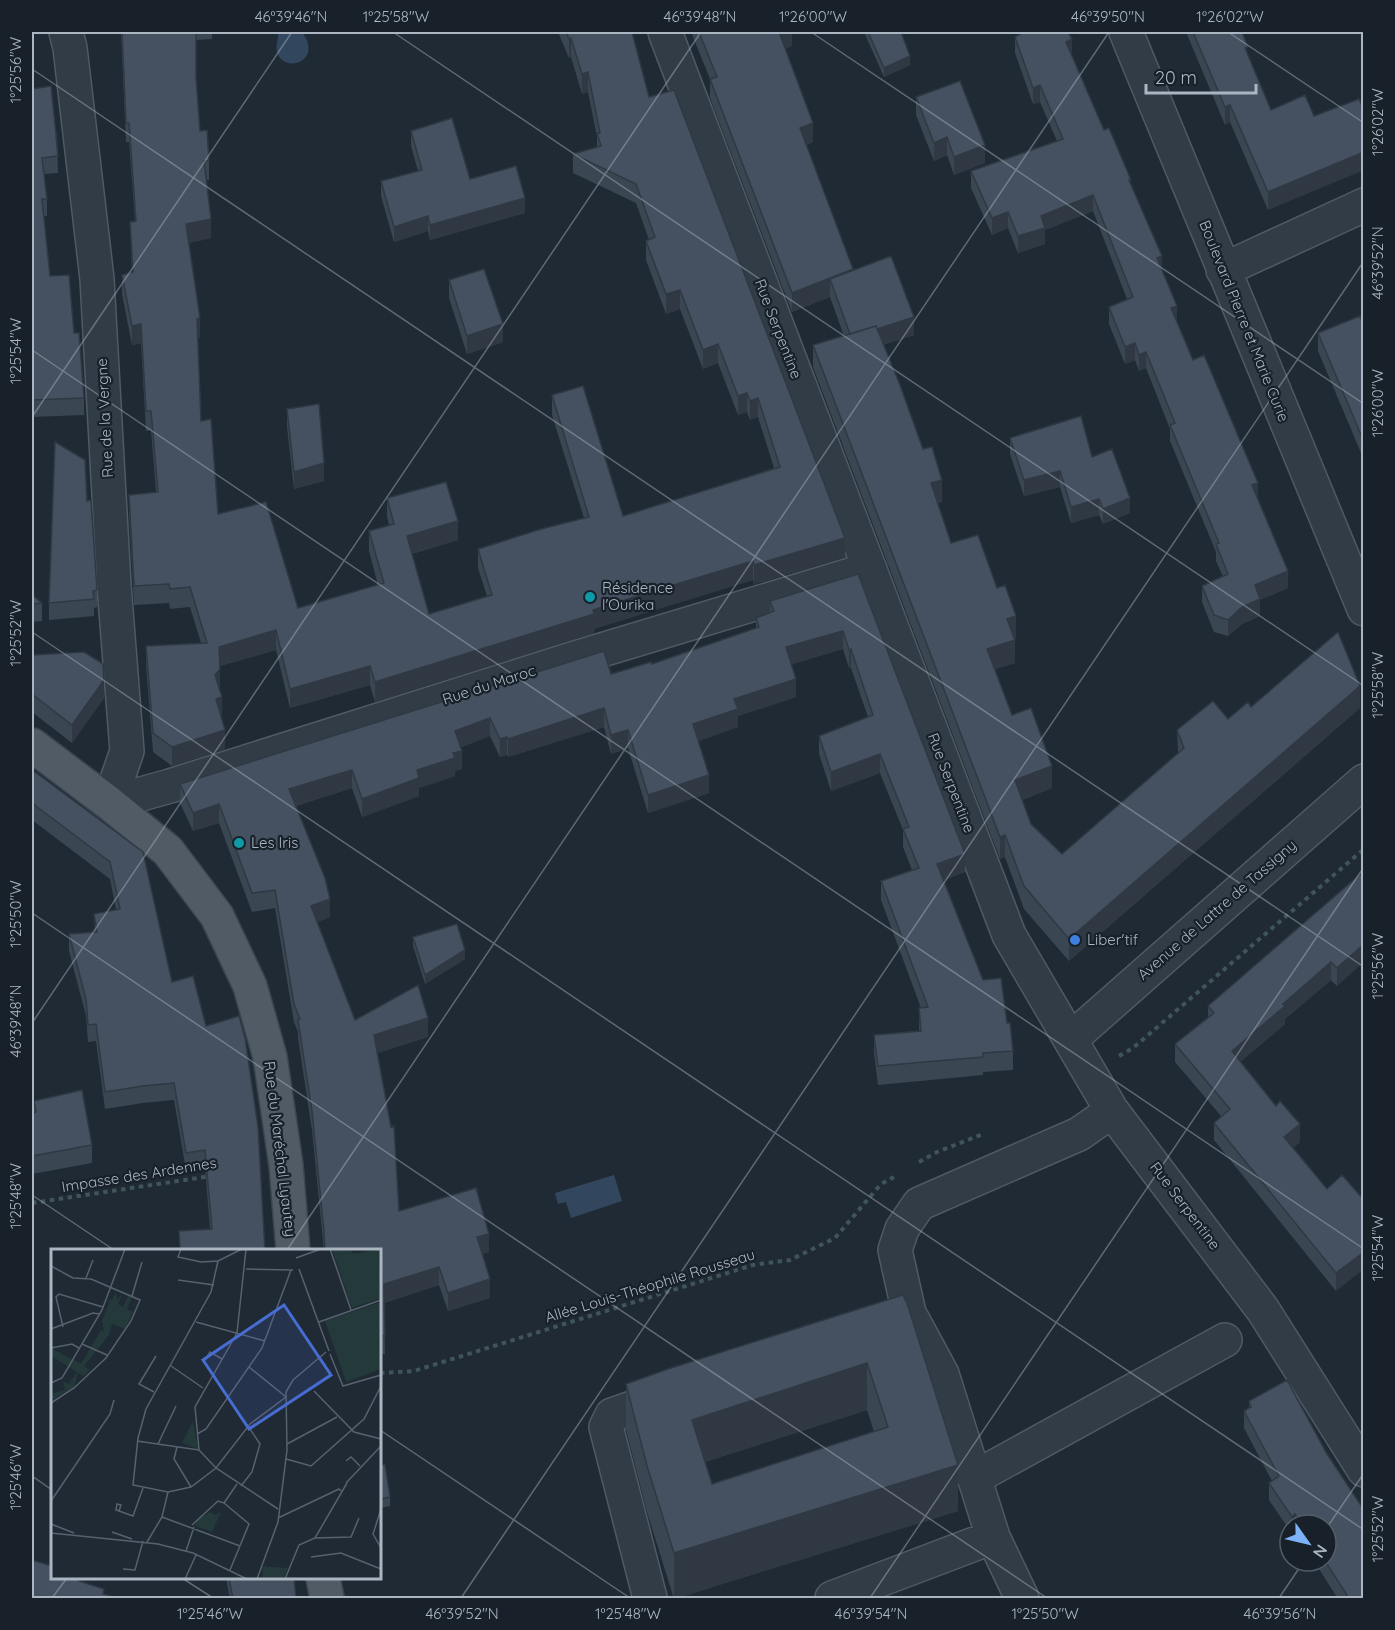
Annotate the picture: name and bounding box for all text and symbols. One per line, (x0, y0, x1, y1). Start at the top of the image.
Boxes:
text: 46°39'46"N (255, 7, 327, 26)
text: 1°25'58"W (363, 7, 430, 26)
text: 46°39'48"N (664, 7, 736, 26)
text: 1°26'00"W (779, 7, 847, 26)
text: 46°39'50"N (1071, 7, 1145, 26)
text: 1°26'02"W (1196, 7, 1264, 26)
text: 1°25'56"W (6, 36, 25, 103)
scale bar (1146, 57, 1256, 95)
text: 20 m (1155, 66, 1197, 89)
text: 1°26'02"W (1368, 88, 1387, 156)
street label: Boulevard Pierre et Marie Curie (1195, 217, 1294, 424)
text: 46°39'52"N (1368, 226, 1387, 300)
street label: Rue Serpentine (751, 276, 806, 381)
text: 1°25'54"W (6, 317, 25, 384)
street label: Rue de la Vergne (92, 358, 117, 478)
text: 1°26'00"W (1368, 369, 1387, 437)
place label: Résidence l'Ourika (602, 578, 673, 614)
marker: Résidence l'Ourika (583, 590, 597, 604)
text: 1°25'52"W (6, 599, 25, 666)
text: 1°25'58"W (1368, 651, 1387, 718)
street label: Rue du Maroc (440, 660, 538, 709)
street label: Rue Serpentine (924, 730, 979, 835)
place label: Les Iris (251, 833, 298, 852)
street label: Avenue de Lattre de Tassigny (1133, 835, 1300, 984)
marker: Les Iris (232, 836, 246, 850)
text: 1°25'50"W (6, 880, 25, 948)
place label: Liber'tif (1087, 930, 1139, 949)
text: 1°25'56"W (1368, 932, 1387, 999)
marker: Liber'tif (1068, 933, 1082, 947)
text: 46°39'48"N (6, 985, 25, 1057)
street label: Rue du Maréchal Lyautey (260, 1060, 301, 1238)
street label: Impasse des Ardennes (60, 1153, 218, 1196)
street label: Rue Serpentine (1146, 1158, 1225, 1253)
text: 1°25'48"W (6, 1162, 25, 1229)
text: 1°25'54"W (1368, 1214, 1387, 1281)
street label: Allée Louis-Théophile Rousseau (543, 1244, 757, 1327)
inset map (51, 1249, 381, 1579)
text: 1°25'46"W (6, 1443, 25, 1510)
text: 1°25'52"W (1368, 1495, 1387, 1562)
north arrow (1278, 1513, 1338, 1573)
text: N (1309, 1541, 1332, 1562)
text: 1°25'46"W (177, 1604, 244, 1623)
text: 46°39'52"N (425, 1604, 499, 1623)
text: 1°25'48"W (595, 1604, 662, 1623)
text: 46°39'54"N (835, 1604, 907, 1623)
text: 1°25'50"W (1011, 1604, 1079, 1623)
text: 46°39'56"N (1244, 1604, 1317, 1623)

